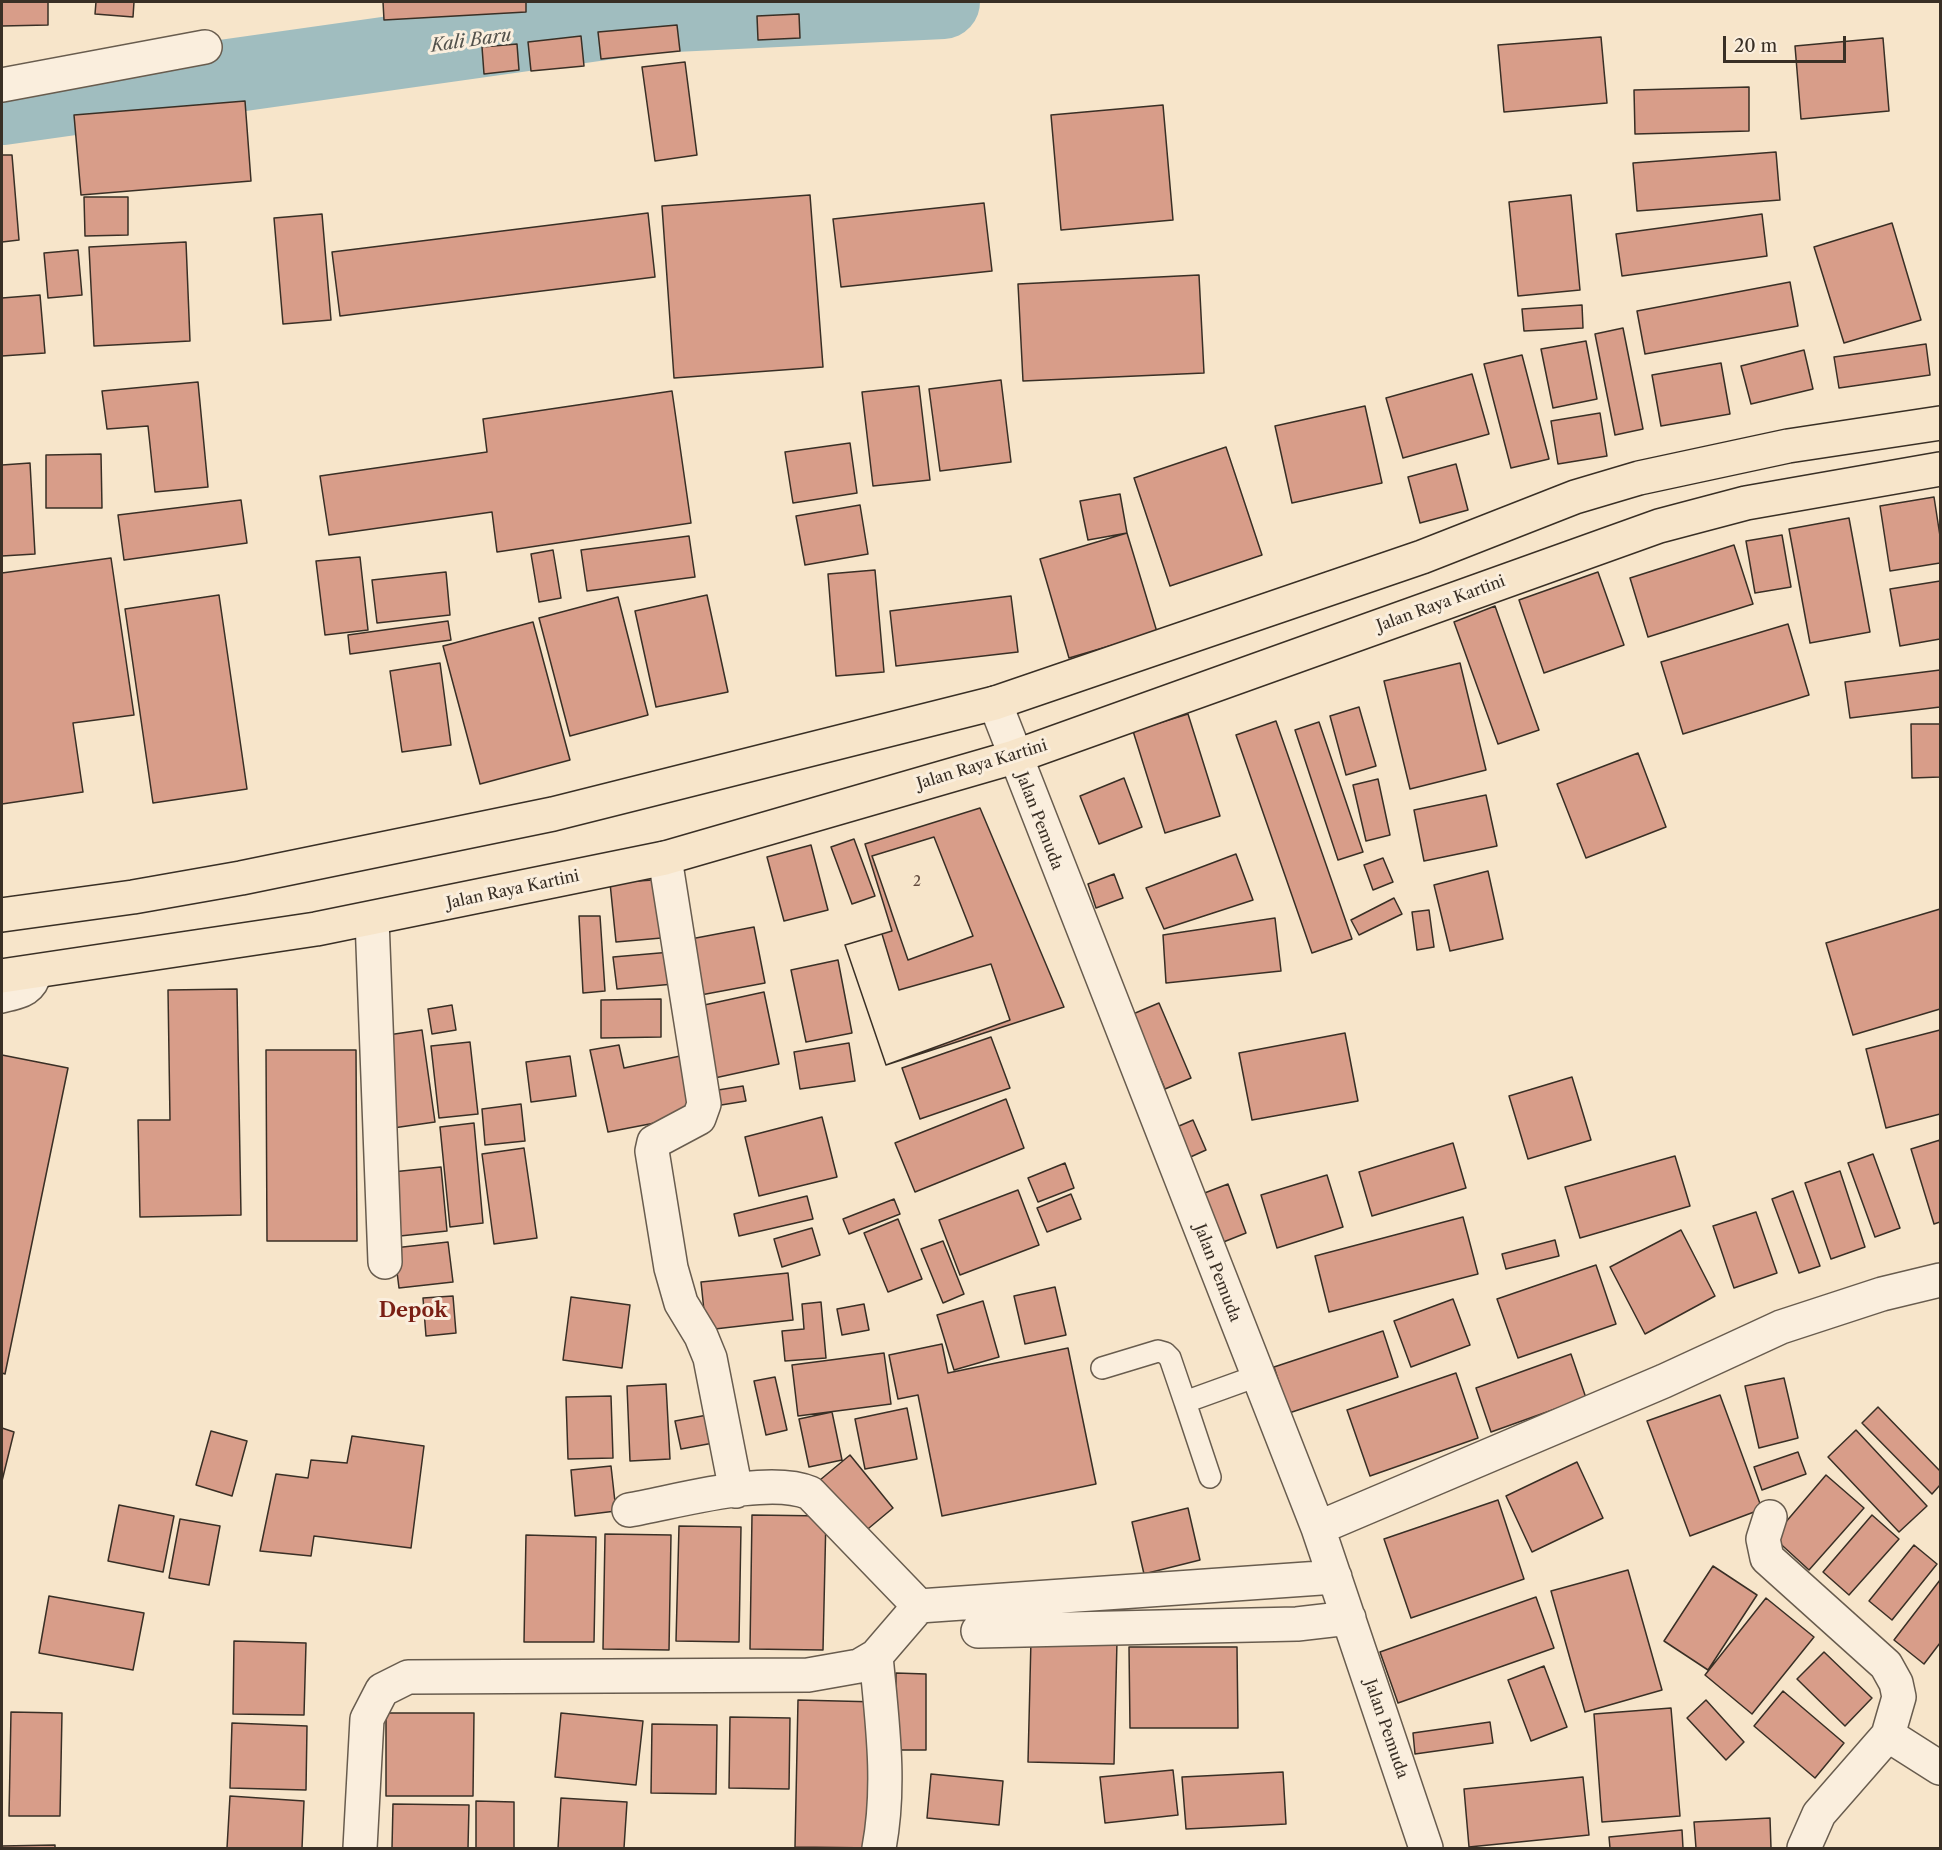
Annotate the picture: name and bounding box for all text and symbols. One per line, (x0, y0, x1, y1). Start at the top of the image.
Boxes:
scale bar (1726, 24, 1849, 62)
water label: Kali Baru (429, 25, 513, 57)
text: 20 m (1734, 35, 1777, 57)
street label: Jalan Raya Kartini (1374, 572, 1508, 636)
street label: Jalan Raya Kartini (914, 736, 1050, 794)
street label: Jalan Pemuda (1012, 769, 1066, 873)
street label: Jalan Raya Kartini (445, 867, 581, 913)
house number: 2 (913, 874, 921, 890)
street label: Jalan Pemuda (1190, 1221, 1244, 1325)
district label: Depok (379, 1299, 447, 1323)
street label: Jalan Pemuda (1360, 1677, 1412, 1781)

